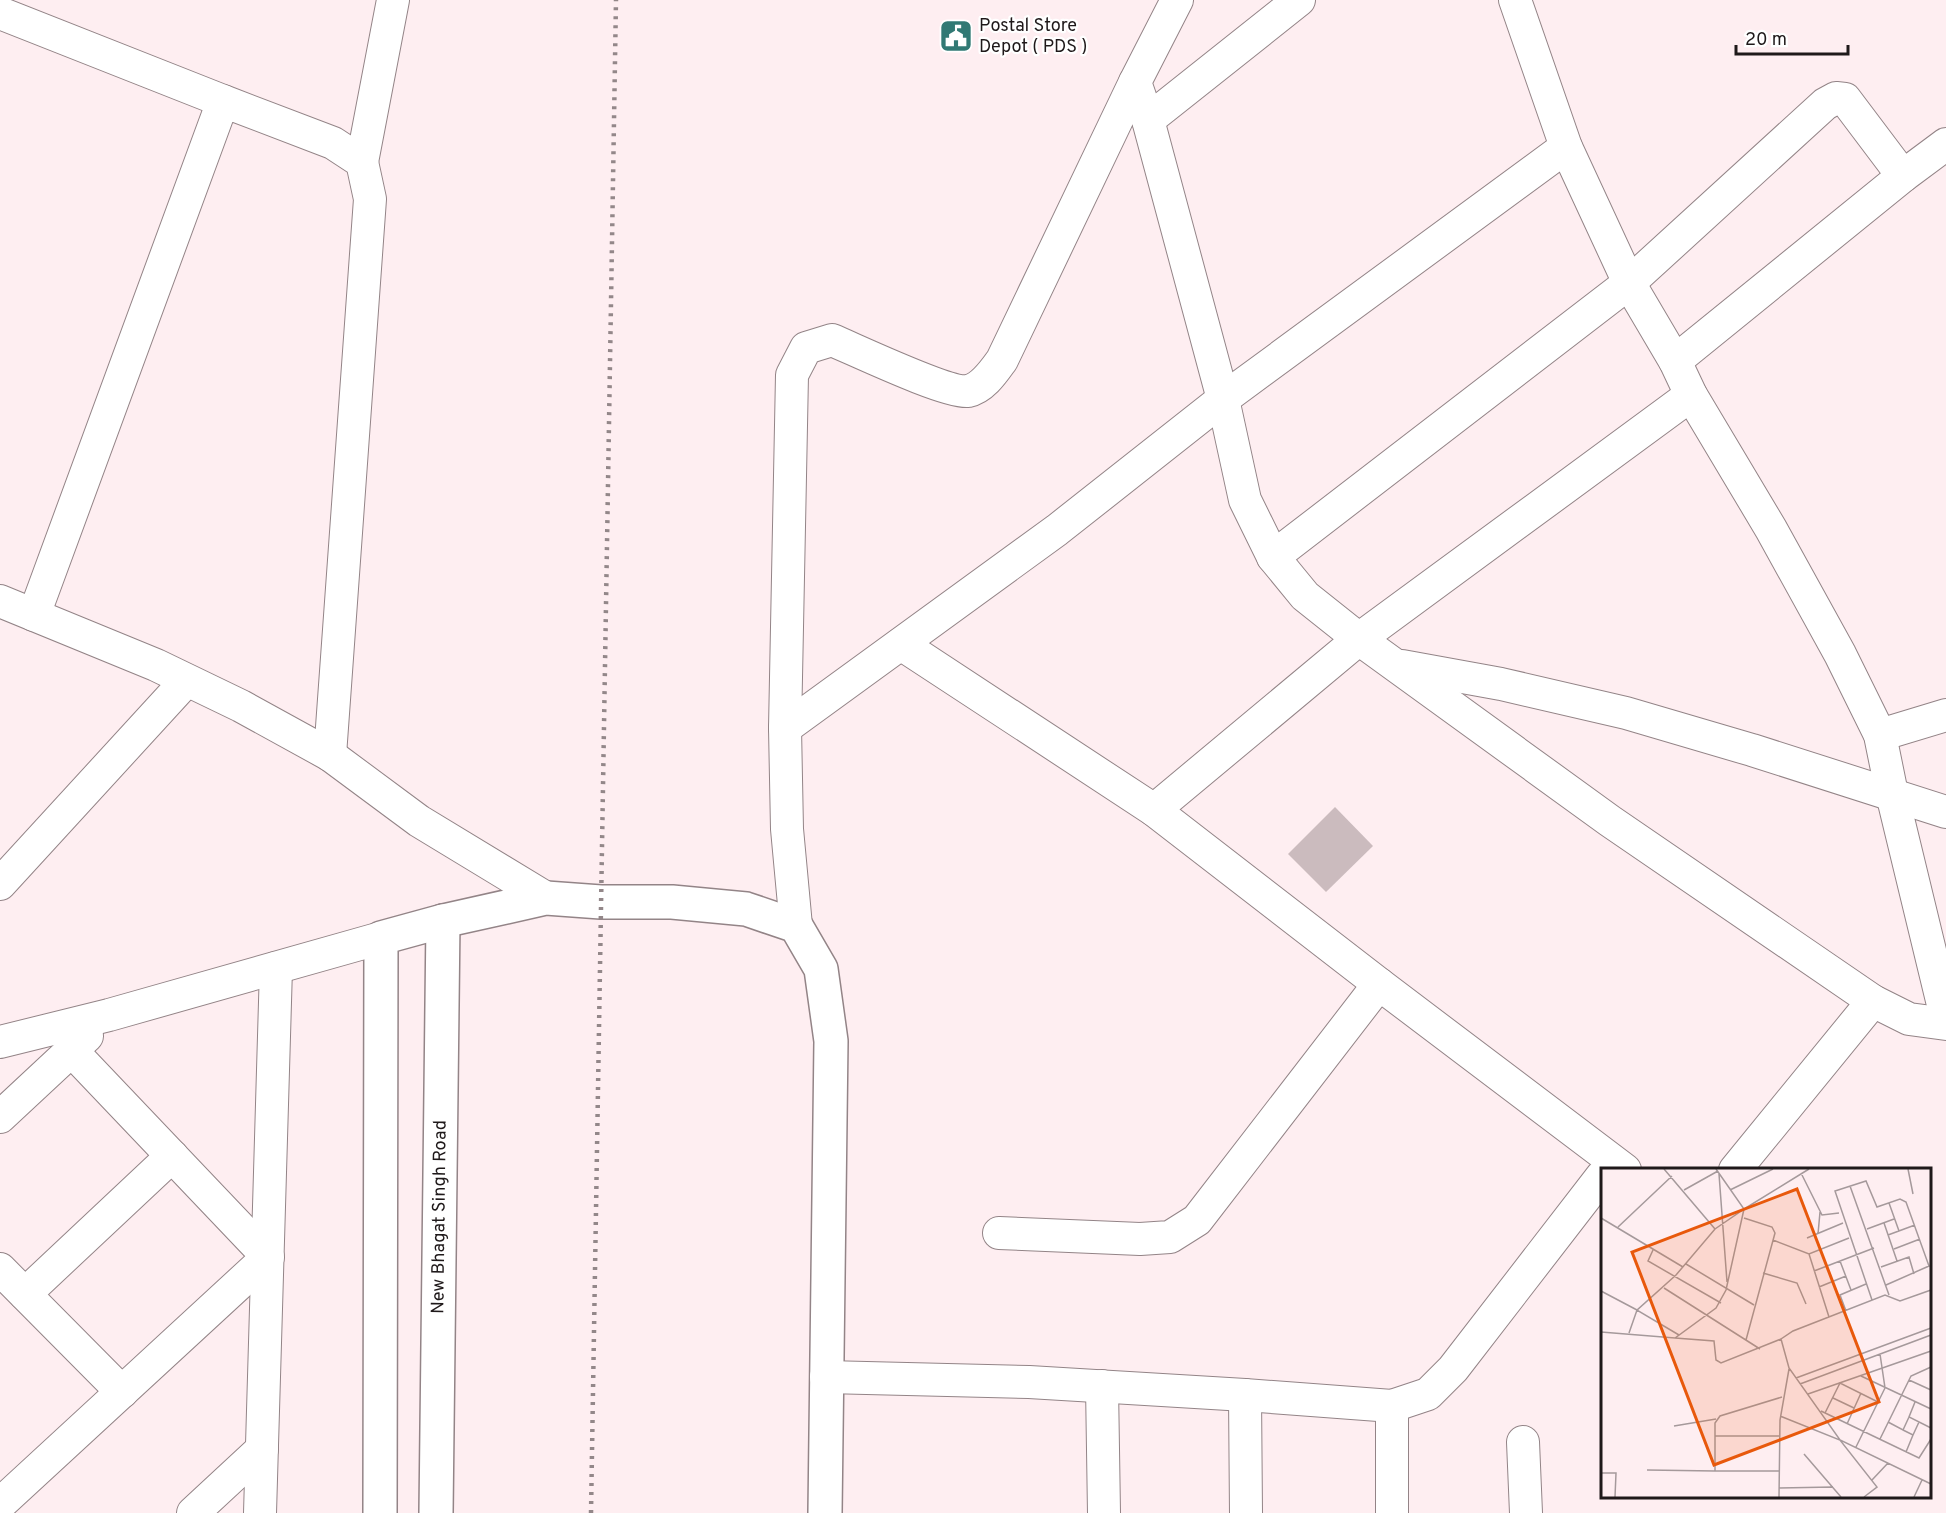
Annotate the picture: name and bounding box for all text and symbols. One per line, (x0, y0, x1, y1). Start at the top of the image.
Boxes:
place label: Postal Store Depot ( PDS ) (979, 15, 1088, 59)
public building icon: Postal Store Depot ( PDS ) (938, 18, 974, 54)
scale bar (1736, 18, 1848, 56)
text: 20 m (1745, 29, 1787, 52)
street label: New Bhagat Singh Road (427, 1120, 452, 1314)
inset map (1601, 1168, 1931, 1498)

